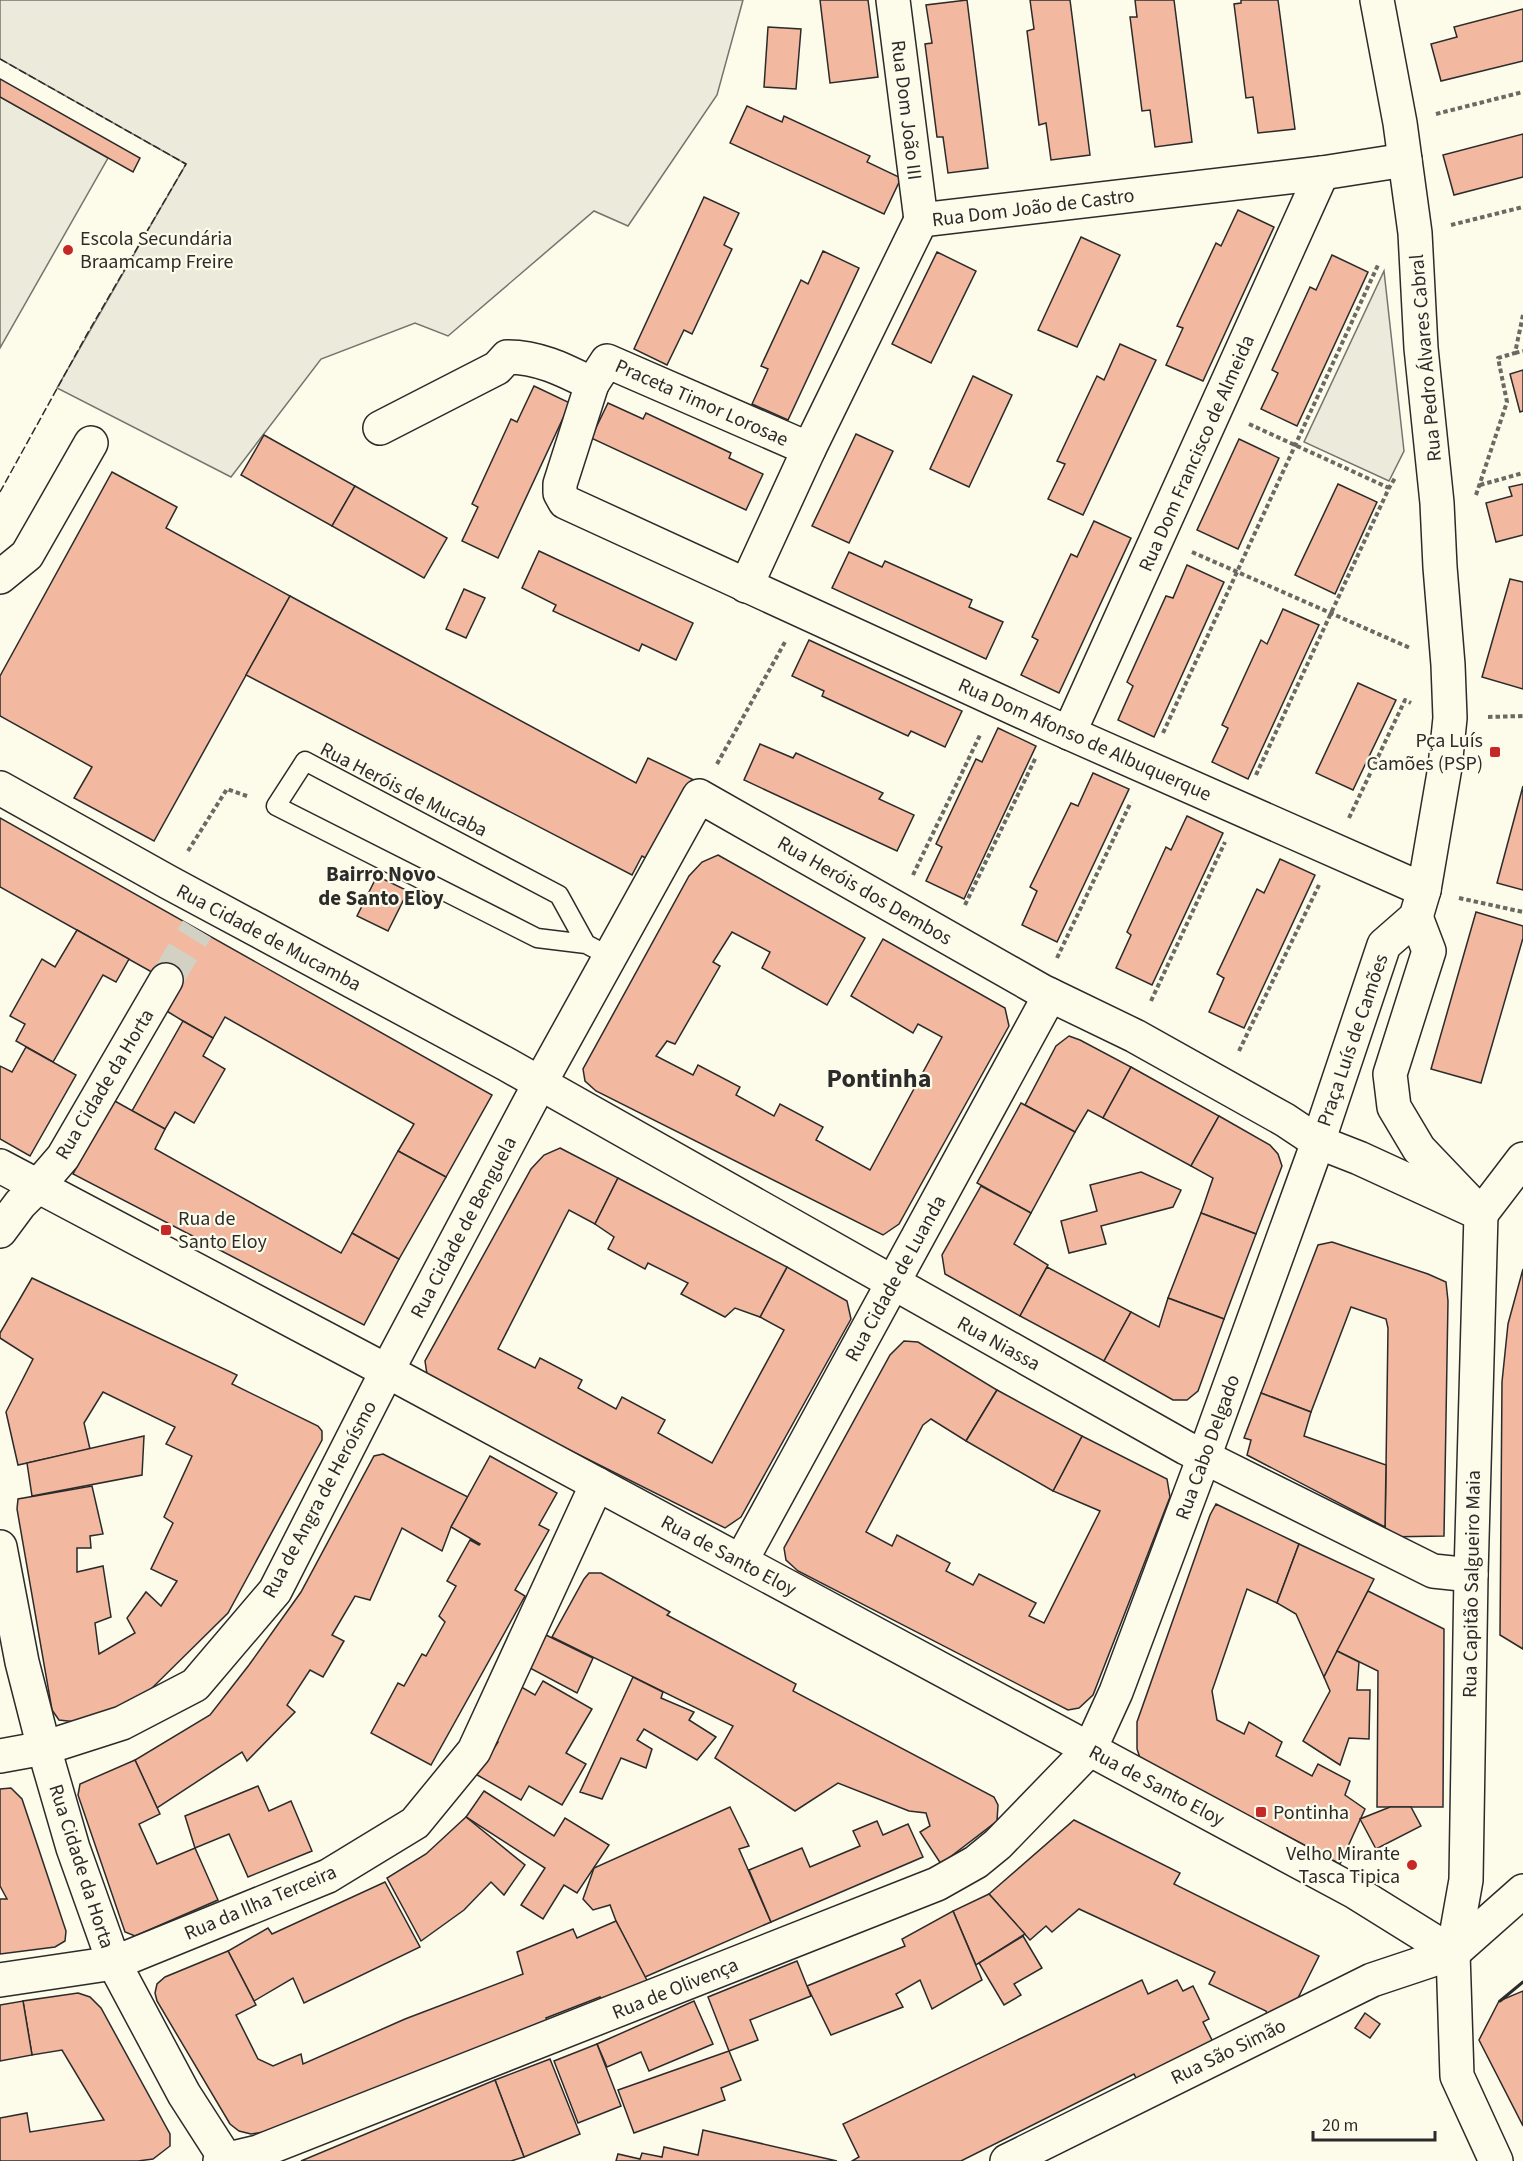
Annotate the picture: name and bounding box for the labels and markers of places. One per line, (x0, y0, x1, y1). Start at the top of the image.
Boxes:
place label: Escola Secundária Braamcamp Freire (80, 225, 233, 276)
marker: Escola Secundária Braamcamp Freire (61, 243, 75, 257)
place label: Pça Luís Camões (PSP) (1367, 727, 1483, 778)
marker: Pça Luís Camões (PSP) (1488, 745, 1502, 759)
place label: Rua de Santo Eloy (178, 1205, 267, 1256)
marker: Rua de Santo Eloy (159, 1223, 173, 1237)
place label: Pontinha (1273, 1799, 1349, 1827)
marker: Pontinha (1254, 1805, 1268, 1819)
place label: Velho Mirante Tasca Tipica (1286, 1840, 1400, 1891)
marker: Velho Mirante Tasca Tipica (1405, 1858, 1419, 1872)

